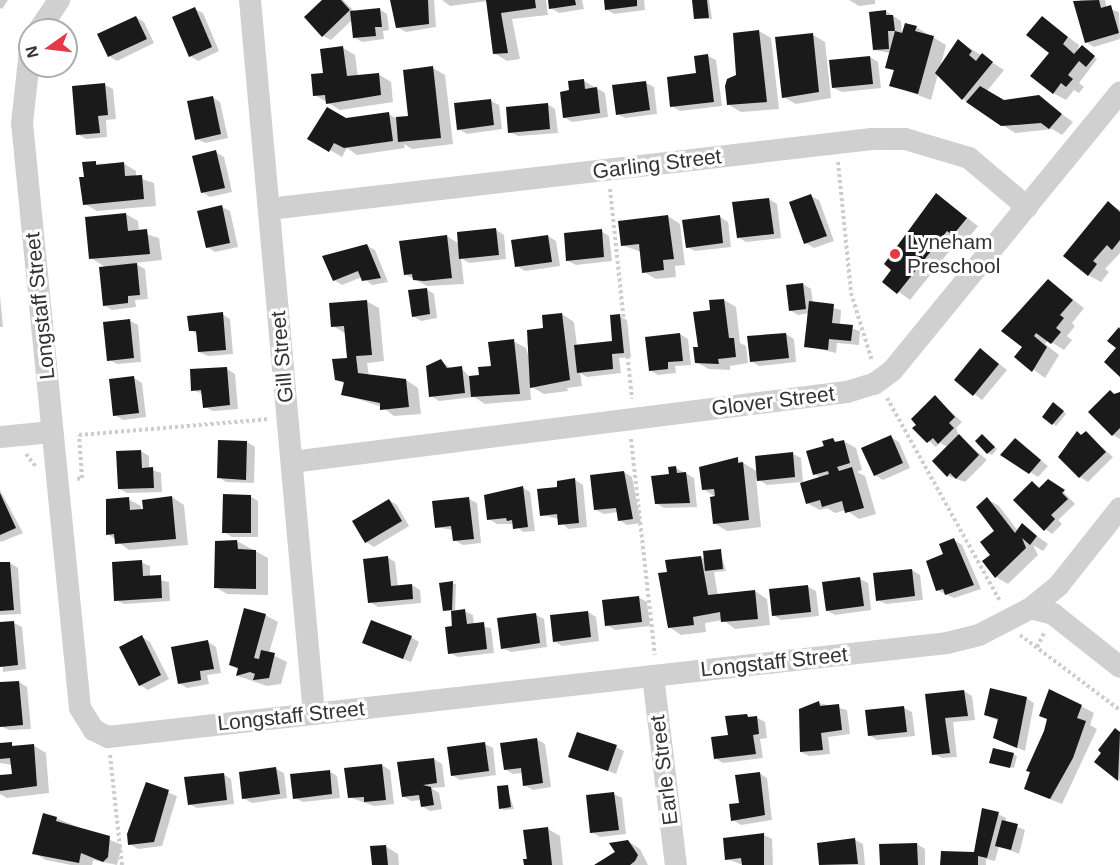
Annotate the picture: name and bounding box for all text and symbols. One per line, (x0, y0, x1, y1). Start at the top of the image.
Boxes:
north arrow (18, 18, 78, 78)
text: N (22, 44, 42, 60)
street label: Garling Street (591, 144, 723, 184)
place label: Lyneham Preschool (907, 229, 1000, 279)
street label: Longstaff Street (20, 231, 60, 381)
marker: Lyneham Preschool (888, 247, 902, 261)
street label: Gill Street (265, 310, 299, 404)
street label: Glover Street (710, 381, 836, 421)
street label: Longstaff Street (699, 642, 849, 682)
street label: Longstaff Street (216, 696, 366, 736)
street label: Earle Street (645, 713, 683, 827)

